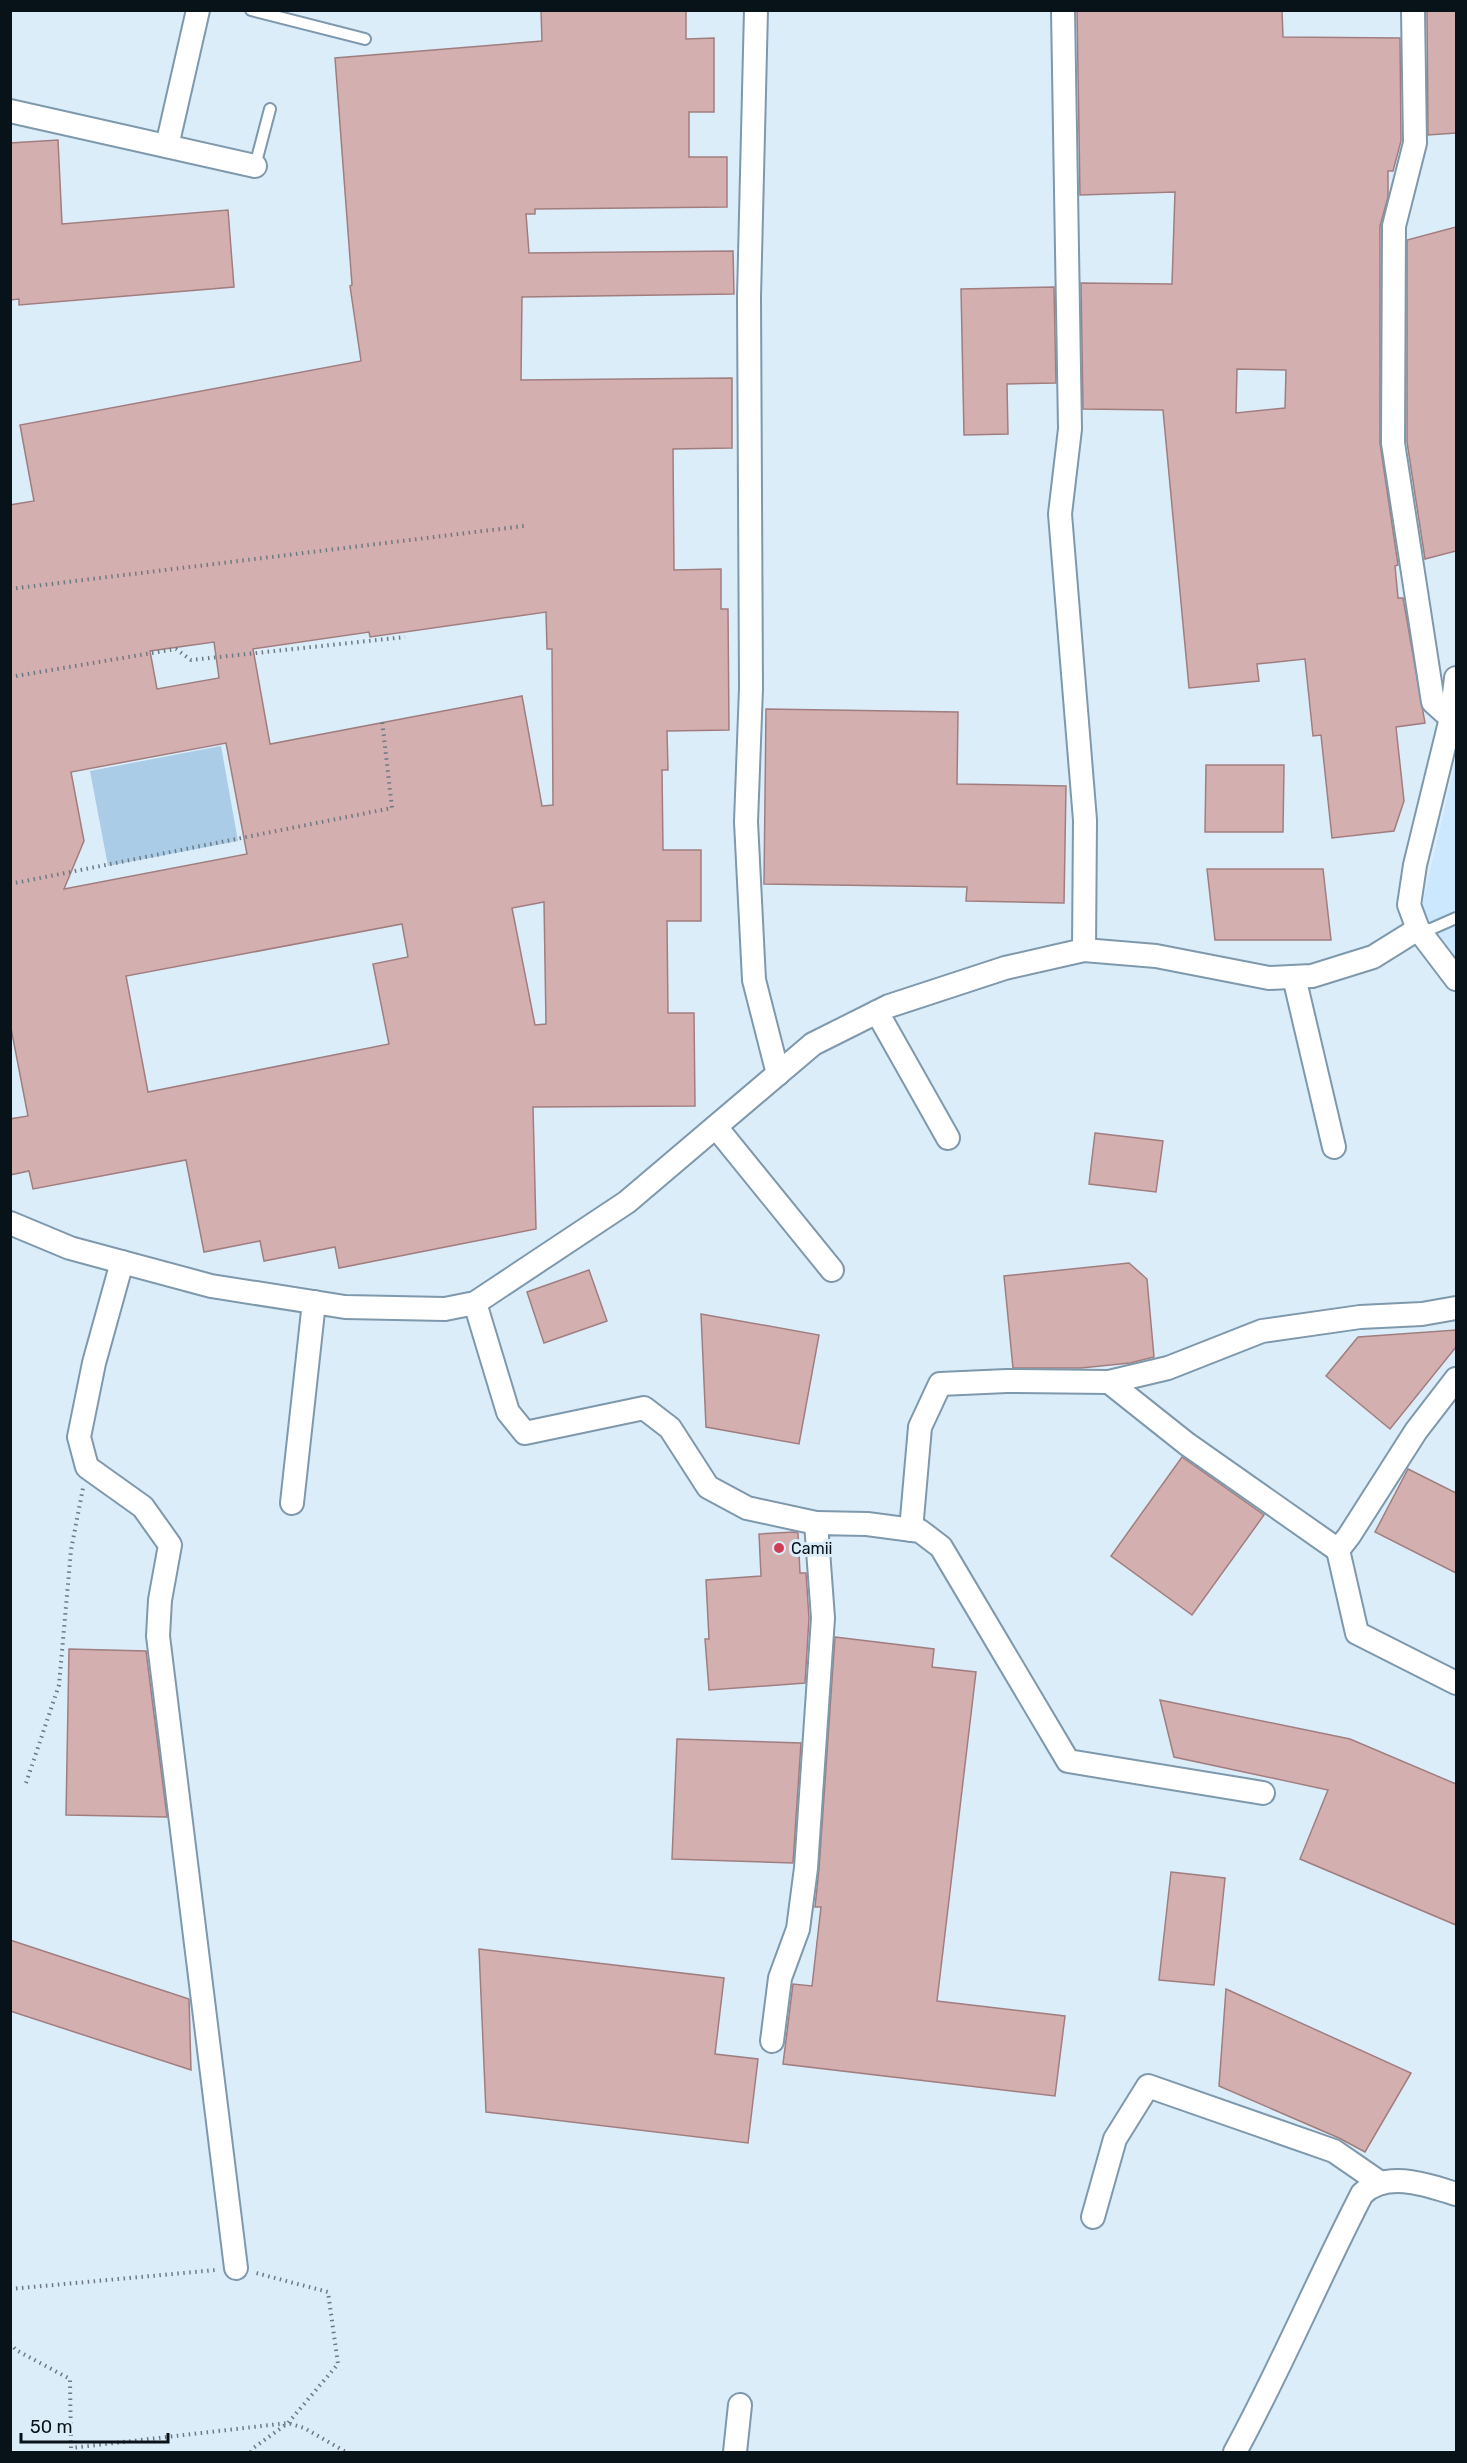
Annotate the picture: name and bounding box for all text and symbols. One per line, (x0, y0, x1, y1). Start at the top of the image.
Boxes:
place label: Camii (791, 1539, 832, 1558)
marker: Camii (772, 1541, 786, 1555)
scale bar (21, 2406, 168, 2444)
text: 50 m (30, 2416, 73, 2438)

